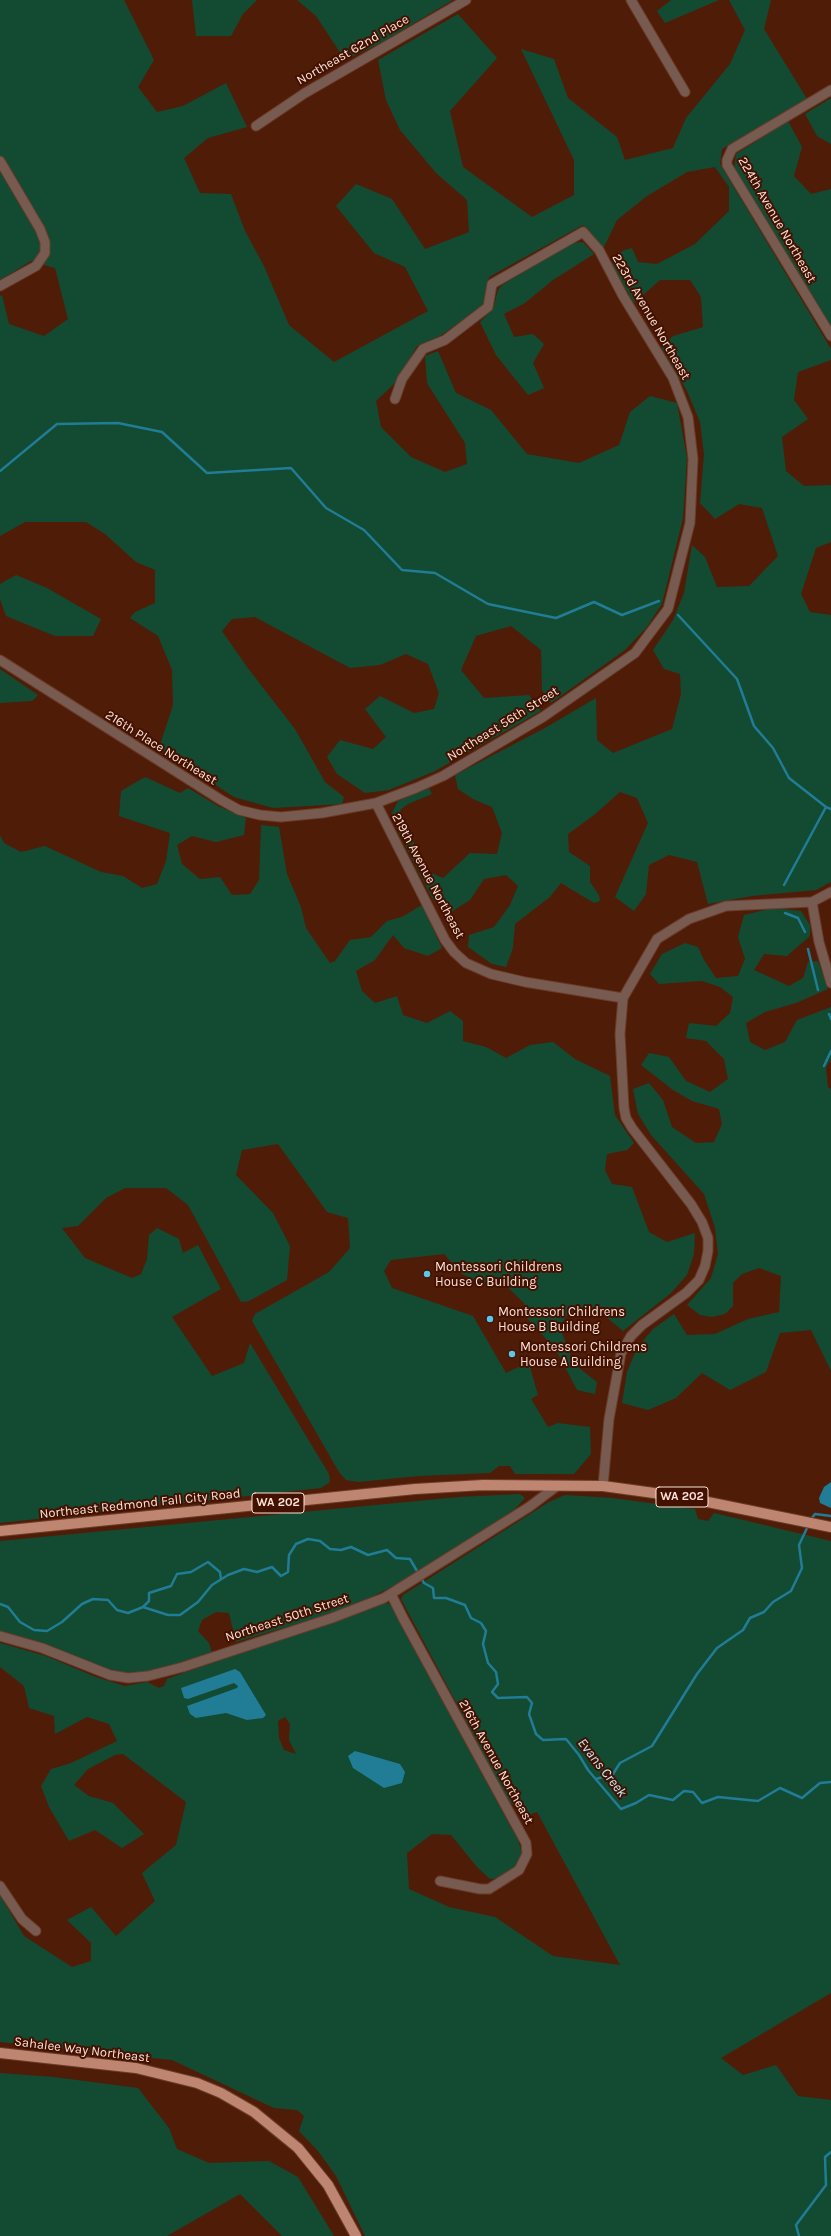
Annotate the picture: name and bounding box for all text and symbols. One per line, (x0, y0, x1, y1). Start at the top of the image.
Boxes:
street label: Northeast 62nd Place (294, 11, 412, 89)
street label: 224th Avenue Northeast (734, 154, 820, 286)
street label: 223rd Avenue Northeast (608, 251, 694, 383)
street label: Northeast 56th Street (444, 683, 562, 765)
street label: 216th Place Northeast (102, 707, 220, 789)
street label: 219th Avenue Northeast (388, 811, 468, 941)
place label: Montessori Childrens House C Building (435, 1259, 562, 1290)
marker: Montessori Childrens House C Building (422, 1269, 432, 1279)
place label: Montessori Childrens House B Building (498, 1304, 625, 1335)
marker: Montessori Childrens House B Building (485, 1314, 495, 1324)
place label: Montessori Childrens House A Building (520, 1339, 647, 1370)
marker: Montessori Childrens House A Building (507, 1349, 517, 1359)
street label: Northeast Redmond Fall City Road (39, 1486, 241, 1522)
road number: WA 202 (656, 1487, 708, 1507)
road number: WA 202 (252, 1493, 304, 1513)
street label: Northeast 50th Street (223, 1591, 351, 1645)
street label: 216th Avenue Northeast (455, 1697, 537, 1827)
water label: Evans Creek (574, 1735, 630, 1801)
street label: Sahalee Way Northeast (13, 2034, 151, 2066)

